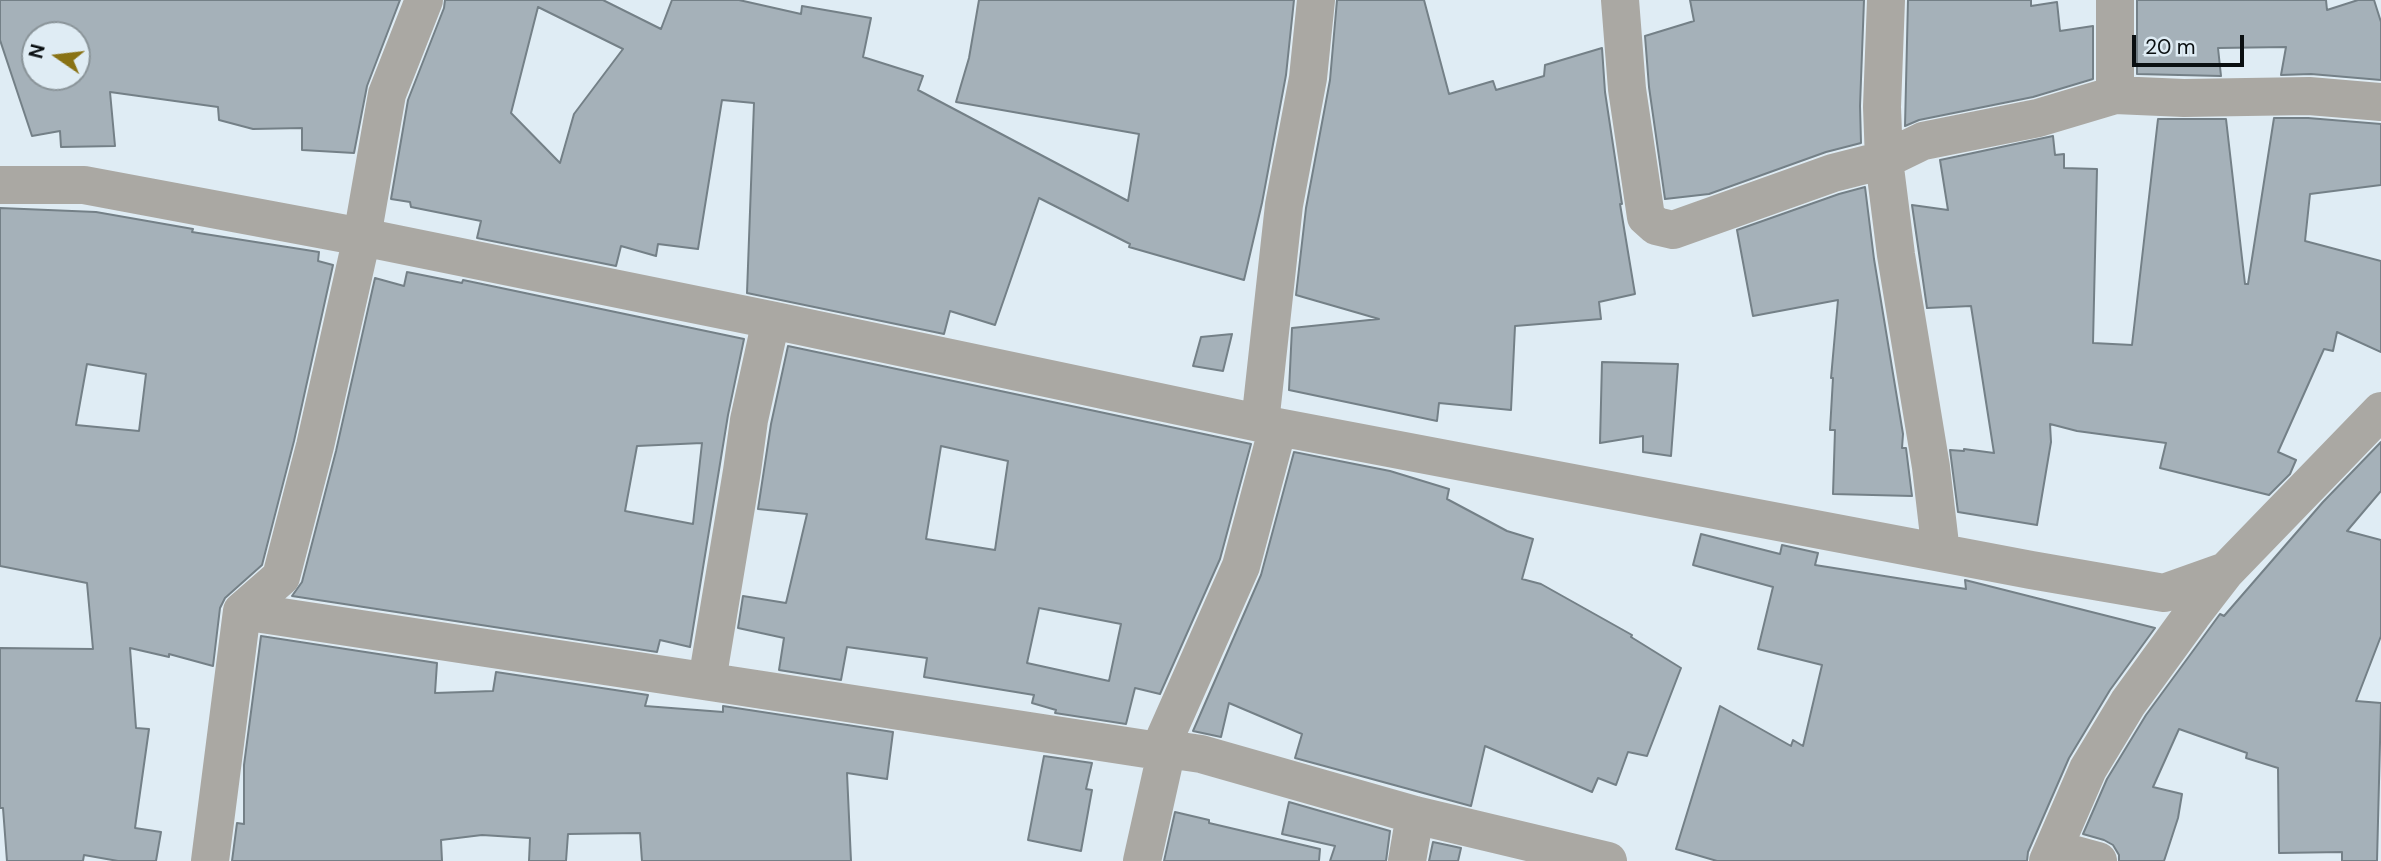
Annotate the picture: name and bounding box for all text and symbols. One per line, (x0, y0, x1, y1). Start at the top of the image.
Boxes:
north arrow (21, 21, 91, 91)
scale bar (2136, 21, 2248, 65)
text: 20 m (2145, 33, 2196, 61)
text: N (23, 42, 51, 61)

